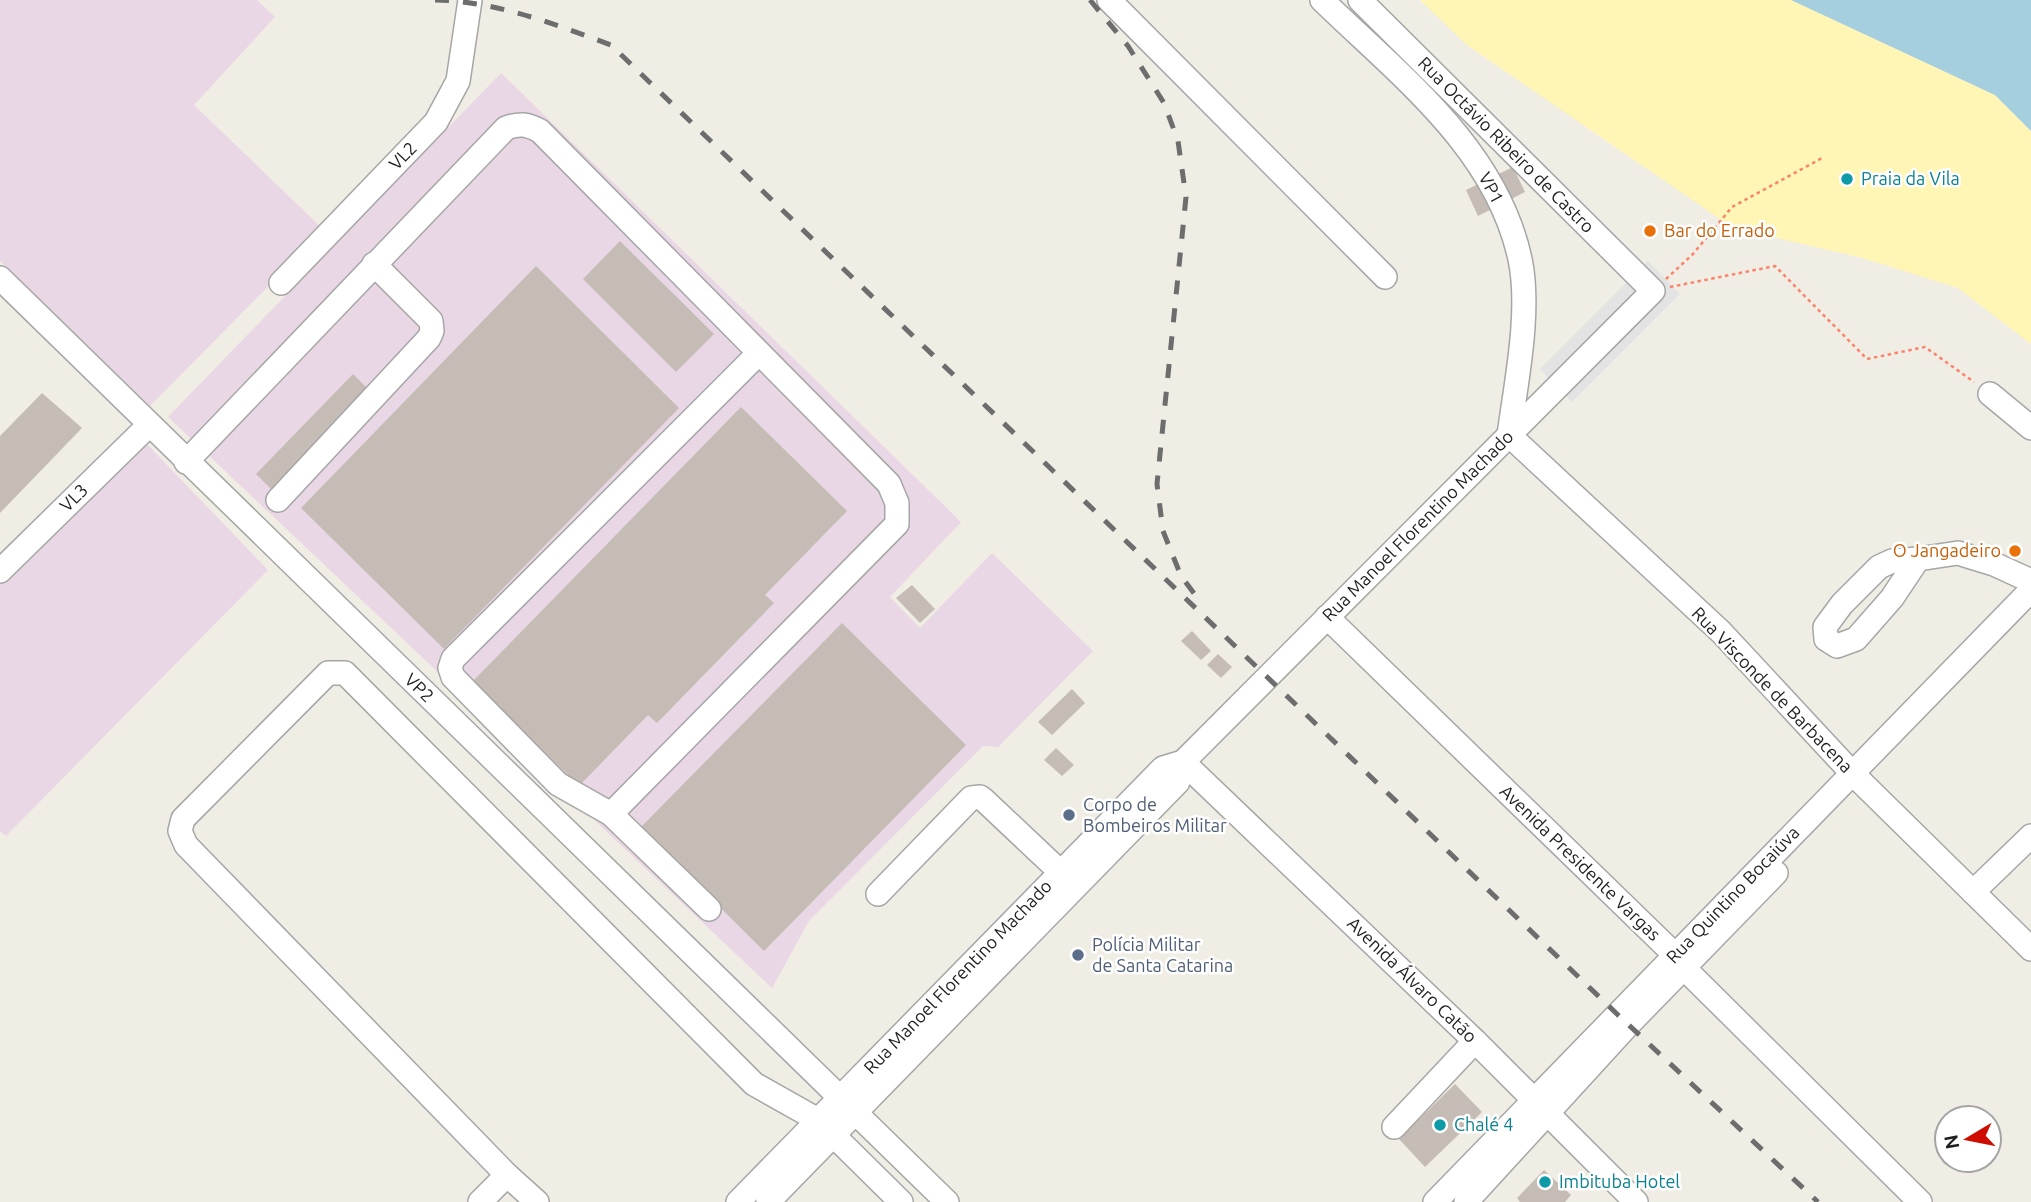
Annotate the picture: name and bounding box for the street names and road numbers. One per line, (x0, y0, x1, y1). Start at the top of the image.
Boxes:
street label: Rua Octávio Ribeiro de Castro (1415, 52, 1599, 236)
street label: VL2 (384, 137, 420, 173)
street label: VP1 (1475, 169, 1508, 207)
street label: Rua Manoel Florentino Machado (1318, 426, 1517, 625)
street label: VL3 (55, 479, 91, 515)
street label: Rua Visconde de Barbacena (1688, 602, 1857, 776)
street label: VP2 (401, 669, 438, 706)
street label: Avenida Presidente Vargas (1496, 780, 1665, 944)
street label: Rua Quintino Bocaiúva (1662, 822, 1804, 968)
street label: Rua Manoel Florentino Machado (859, 875, 1055, 1077)
street label: Avenida Álvaro Catão (1344, 912, 1482, 1046)

